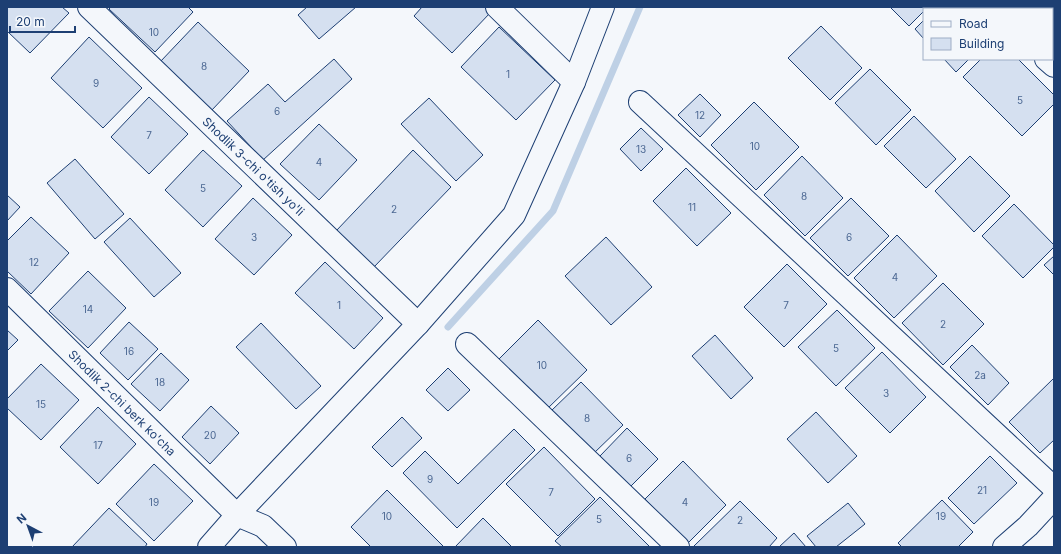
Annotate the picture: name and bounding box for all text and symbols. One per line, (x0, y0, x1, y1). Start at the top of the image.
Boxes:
scale bar (10, 8, 75, 34)
legend (923, 8, 1053, 60)
text: 20 m (16, 14, 45, 29)
text: Road (959, 16, 988, 31)
house number: 10 (149, 26, 159, 38)
text: Building (959, 36, 1004, 51)
house number: 8 (201, 60, 207, 72)
house number: 1 (506, 68, 510, 80)
house number: 9 (93, 77, 99, 89)
house number: 5 (1017, 94, 1023, 106)
house number: 6 (274, 105, 280, 117)
house number: 12 (695, 109, 705, 121)
street label: Shodlik 3-chi o'tish yo'li (200, 113, 308, 218)
house number: 7 (146, 129, 152, 141)
house number: 10 (750, 140, 760, 152)
house number: 13 (636, 143, 646, 155)
house number: 4 (316, 156, 322, 168)
house number: 5 (200, 182, 206, 194)
house number: 8 (801, 190, 807, 202)
house number: 11 (688, 201, 696, 213)
house number: 2 (391, 203, 397, 215)
house number: 3 (251, 231, 257, 243)
house number: 6 (846, 231, 852, 243)
house number: 12 (29, 256, 39, 268)
house number: 4 (892, 271, 898, 283)
house number: 1 (337, 299, 341, 311)
house number: 7 (783, 299, 789, 311)
house number: 14 (83, 303, 93, 315)
house number: 2 (940, 318, 946, 330)
house number: 5 (833, 342, 839, 354)
house number: 16 (124, 345, 134, 357)
street label: Shodlik 2-chi berk ko'cha (66, 346, 179, 459)
house number: 10 (537, 359, 547, 371)
house number: 2a (974, 369, 986, 381)
house number: 18 (155, 376, 165, 388)
house number: 3 (883, 387, 889, 399)
house number: 15 (36, 398, 46, 410)
house number: 8 (584, 412, 590, 424)
house number: 20 (204, 429, 216, 441)
house number: 17 (93, 439, 103, 451)
house number: 6 (626, 452, 632, 464)
house number: 9 (427, 473, 433, 485)
house number: 21 (977, 484, 987, 496)
house number: 7 (548, 486, 554, 498)
house number: 19 (149, 496, 159, 508)
house number: 4 (682, 496, 688, 508)
north arrow (8, 506, 48, 546)
text: N (14, 510, 29, 526)
house number: 10 (382, 510, 392, 522)
house number: 19 (936, 510, 946, 522)
house number: 5 (596, 513, 602, 525)
house number: 2 (737, 514, 743, 526)

